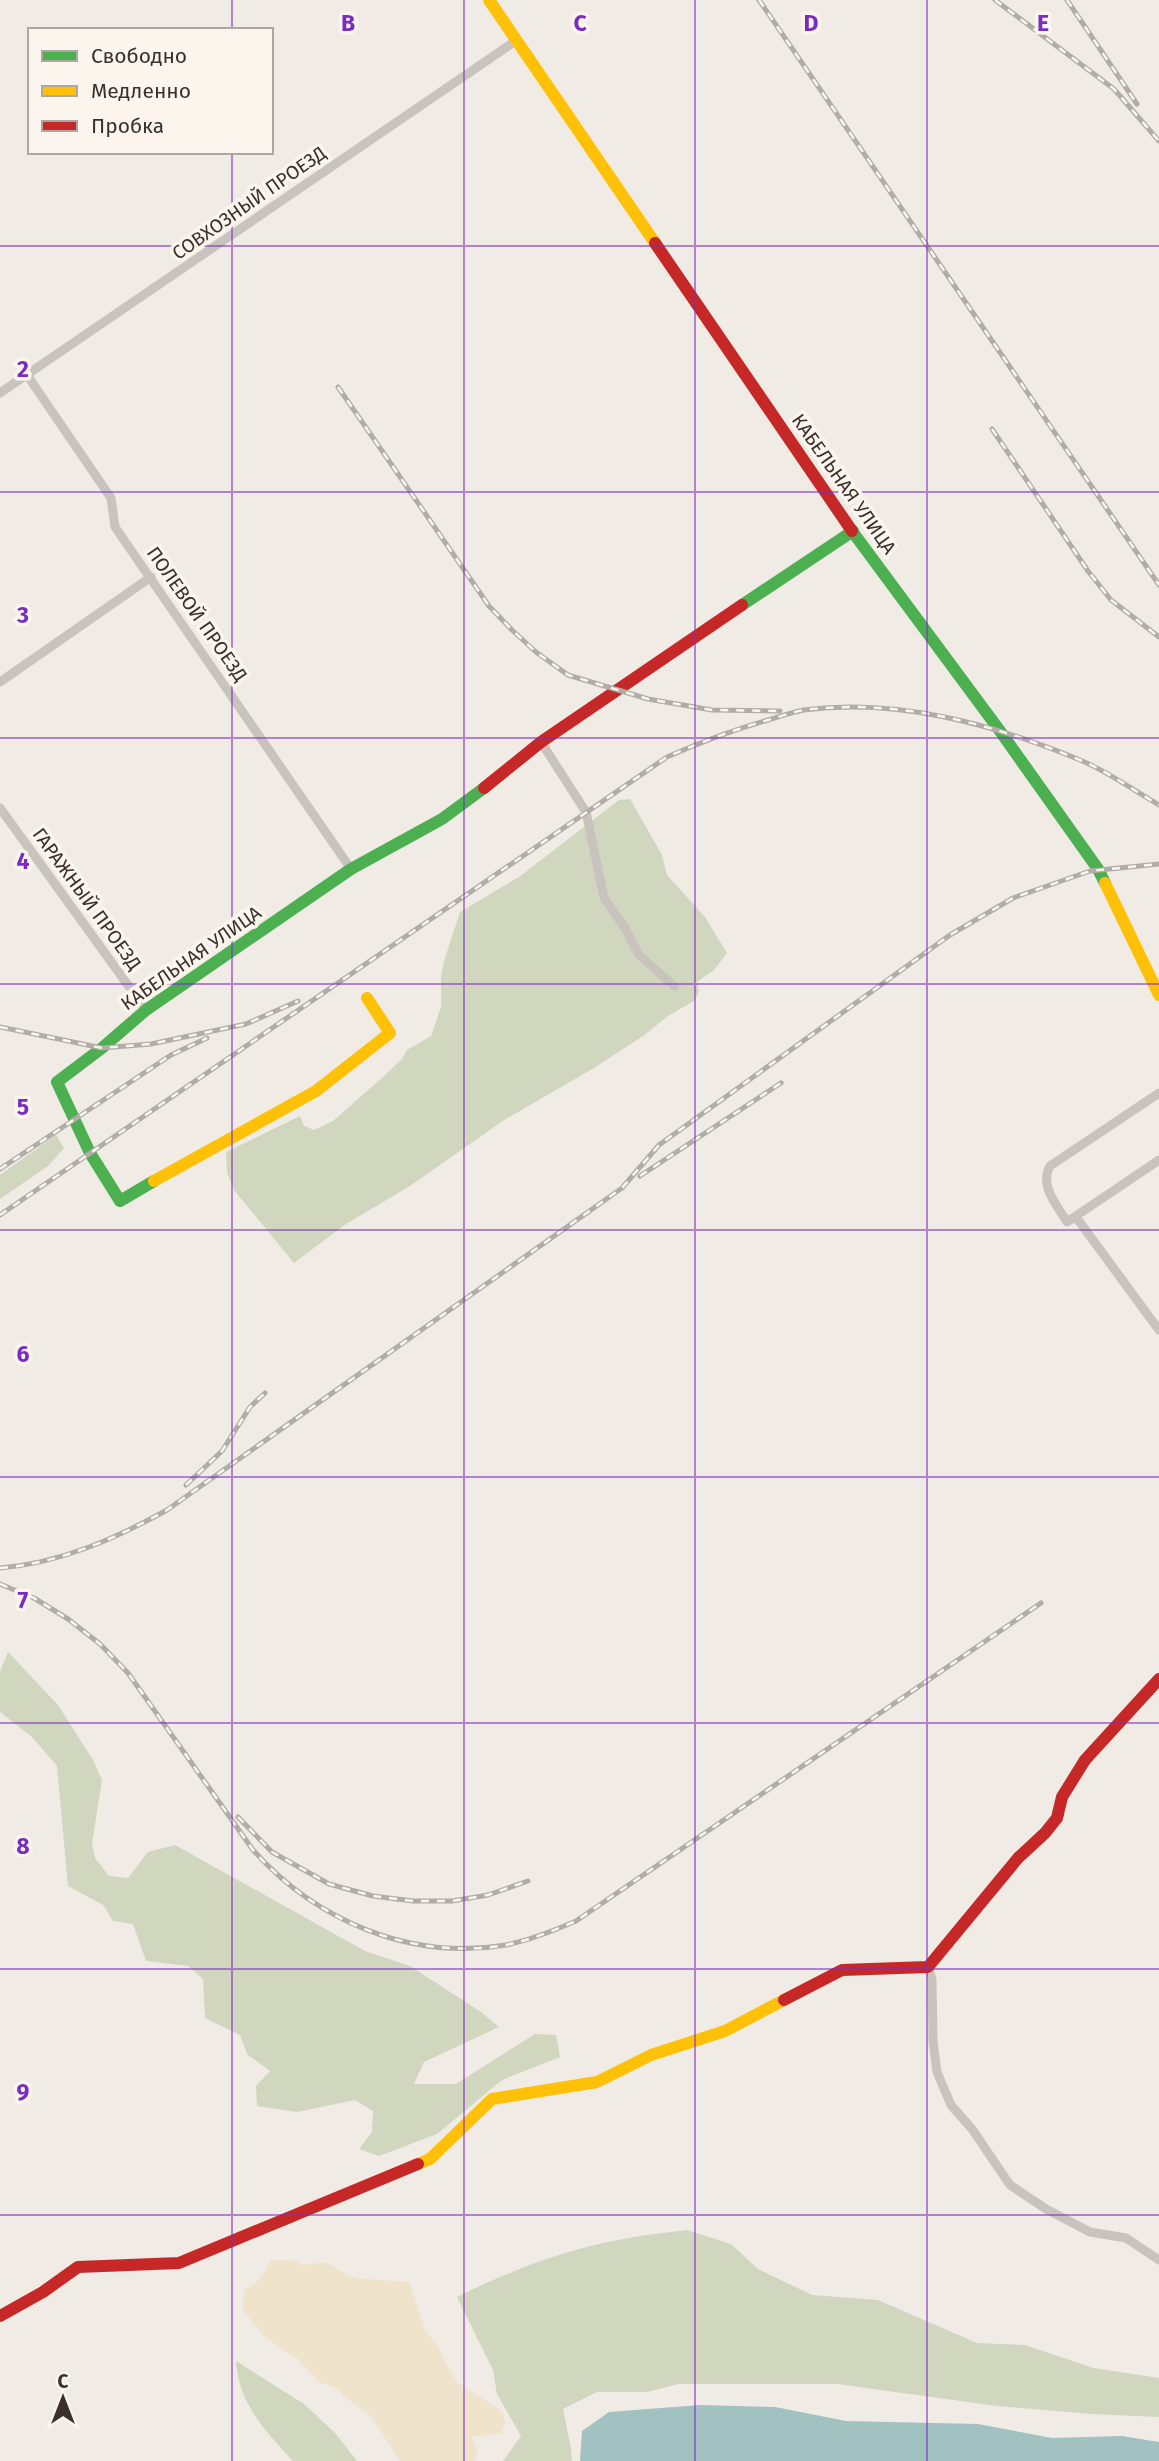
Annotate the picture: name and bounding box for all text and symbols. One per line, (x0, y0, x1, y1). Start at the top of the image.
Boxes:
text: B (341, 9, 355, 37)
text: C (573, 9, 587, 37)
text: D (804, 9, 819, 37)
text: E (1037, 9, 1049, 37)
legend (28, 28, 273, 154)
text: Свободно (91, 43, 187, 69)
text: Медленно (91, 78, 191, 104)
text: Пробка (91, 113, 164, 139)
street label: СОВХОЗНЫЙ ПРОЕЗД (168, 141, 330, 265)
text: 2 (17, 355, 29, 383)
street label: КАБЕЛЬНАЯ УЛИЦА (787, 409, 901, 559)
street label: ПОЛЕВОЙ ПРОЕЗД (142, 542, 252, 686)
text: 3 (16, 601, 29, 629)
street label: ГАРАЖНЫЙ ПРОЕЗД (28, 824, 146, 974)
text: 4 (17, 847, 30, 875)
street label: КАБЕЛЬНАЯ УЛИЦА (116, 901, 266, 1015)
text: 5 (17, 1093, 29, 1121)
text: 6 (17, 1340, 30, 1368)
text: 7 (18, 1586, 29, 1614)
text: 8 (16, 1832, 30, 1860)
text: 9 (17, 2078, 30, 2106)
north arrow (28, 2363, 98, 2433)
text: С (58, 2370, 69, 2393)

